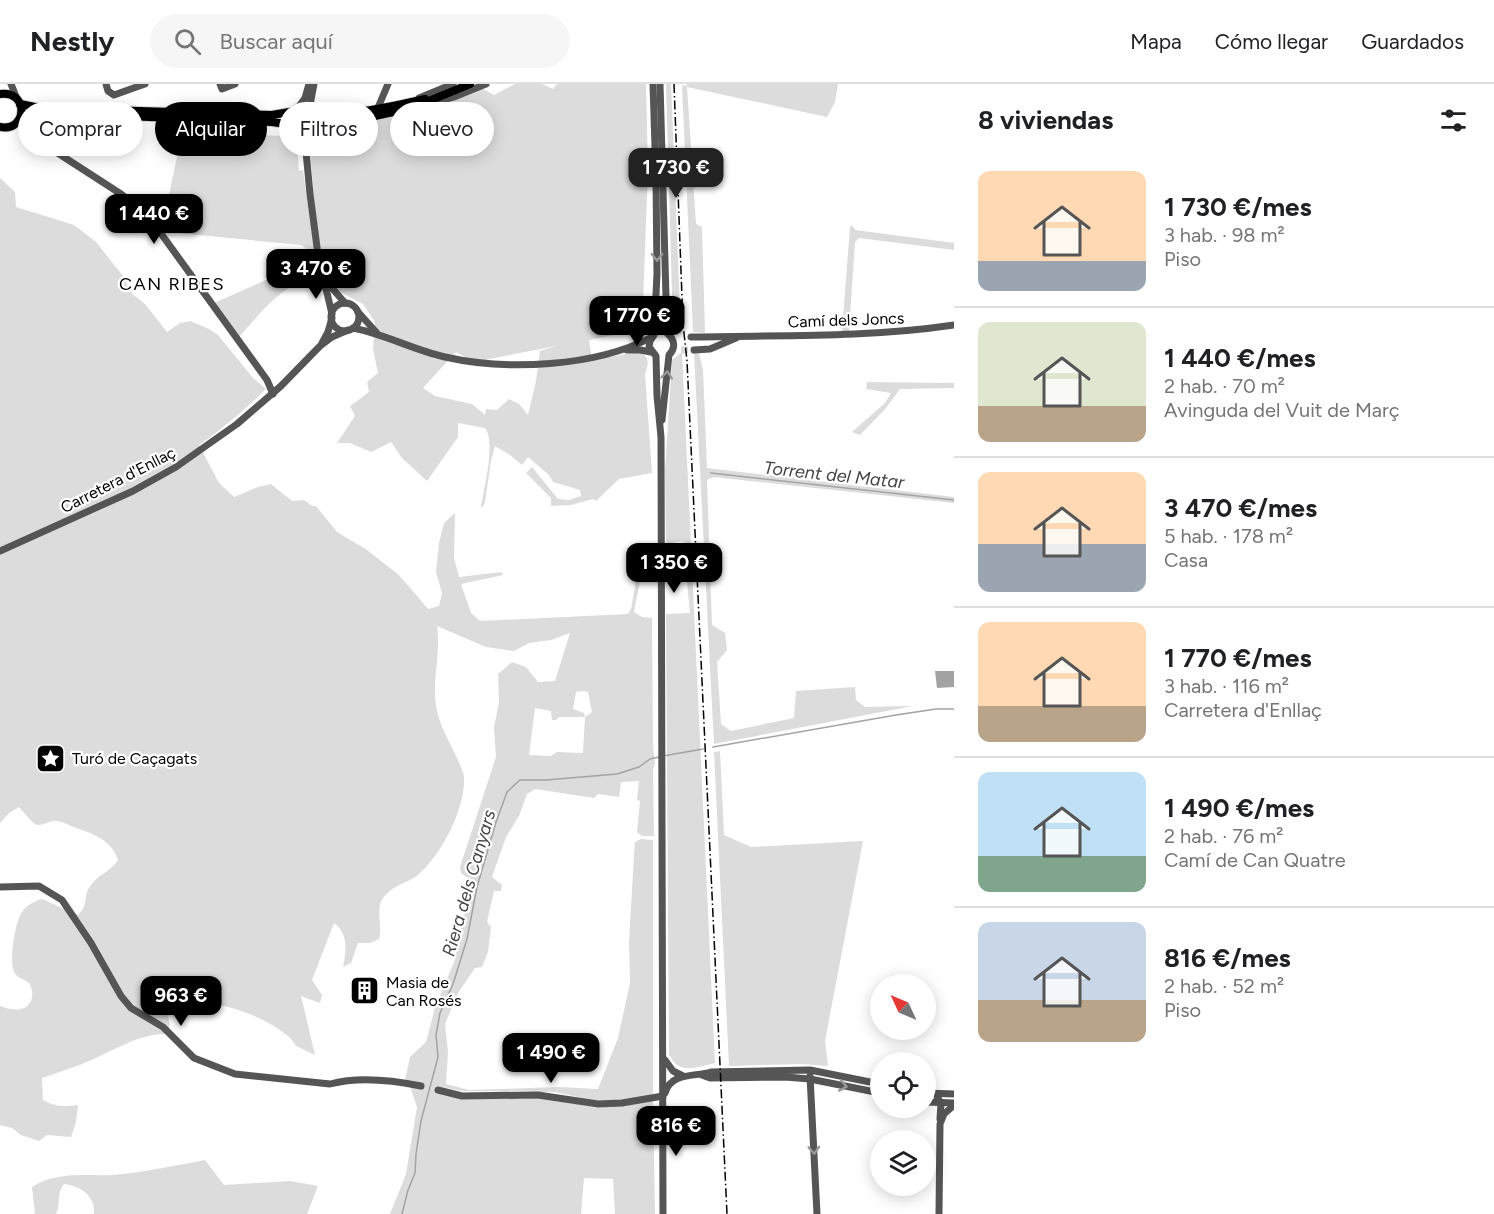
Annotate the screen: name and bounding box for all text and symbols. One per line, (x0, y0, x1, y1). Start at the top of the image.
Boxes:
search box (150, 14, 570, 68)
text: Nestly (30, 24, 114, 58)
icon: search (171, 25, 204, 58)
text: Buscar aquí (219, 28, 333, 55)
text: Mapa (1130, 29, 1182, 54)
text: Cómo llegar (1215, 29, 1328, 54)
text: Guardados (1361, 29, 1464, 54)
chip: Comprar (18, 102, 143, 156)
chip: Alquilar (155, 102, 267, 156)
chip: Filtros (279, 102, 378, 156)
chip: Nuevo (390, 102, 494, 156)
text: 8 viviendas (978, 104, 1113, 136)
icon: filters (1437, 104, 1470, 137)
pin: 1 730 € (621, 148, 731, 199)
text: 1 730 € (642, 155, 710, 179)
text: 1 730 €/mes (1164, 191, 1312, 223)
pin: 1 440 € (99, 194, 209, 245)
icon: home (1026, 195, 1098, 267)
text: 1 440 € (119, 201, 189, 225)
text: 3 hab. · 98 m² (1164, 223, 1285, 247)
text: Piso (1164, 247, 1201, 271)
pin: 3 470 € (261, 249, 371, 300)
one-way arrow (650, 253, 663, 262)
text: 3 470 € (280, 256, 352, 280)
district label: CAN RIBES (119, 273, 225, 295)
pin: 1 770 € (582, 296, 692, 347)
text: 1 770 € (603, 303, 671, 327)
street label: Camí dels Joncs (787, 308, 905, 332)
text: 1 440 €/mes (1164, 342, 1316, 374)
icon: home (1026, 346, 1098, 418)
one-way arrow (660, 371, 672, 380)
text: 2 hab. · 70 m² (1164, 374, 1285, 398)
text: Avinguda del Vuit de Març (1164, 398, 1400, 422)
street label: Carretera d'Enllaç (57, 443, 179, 517)
water label: Torrent del Matar (763, 457, 906, 493)
text: 3 470 €/mes (1164, 492, 1317, 524)
icon: home (1026, 496, 1098, 568)
text: 5 hab. · 178 m² (1164, 524, 1293, 548)
pin: 1 350 € (619, 543, 729, 594)
text: Casa (1164, 548, 1208, 572)
text: 1 350 € (640, 550, 708, 574)
text: 1 770 €/mes (1164, 642, 1312, 674)
icon: home (1026, 646, 1098, 718)
text: 3 hab. · 116 m² (1164, 674, 1289, 698)
text: Carretera d'Enllaç (1164, 698, 1322, 722)
place icon: Turó de Caçagats (35, 742, 67, 774)
place label: Turó de Caçagats (72, 749, 197, 768)
text: 1 490 €/mes (1164, 792, 1314, 824)
icon: home (1026, 796, 1098, 868)
water label: Riera dels Canyars (438, 807, 501, 959)
text: 2 hab. · 76 m² (1164, 824, 1284, 848)
text: Camí de Can Quatre (1164, 848, 1346, 872)
text: 816 €/mes (1164, 942, 1291, 974)
icon: home (1026, 946, 1098, 1018)
place label: Masia de Can Rosés (386, 973, 462, 1010)
north arrow (870, 974, 936, 1040)
map controls (870, 974, 936, 1196)
text: 2 hab. · 52 m² (1164, 974, 1284, 998)
building icon: Masia de Can Rosés (349, 975, 381, 1007)
pin: 963 € (139, 976, 223, 1027)
text: 963 € (155, 983, 207, 1007)
text: Piso (1164, 998, 1201, 1022)
pin: 1 490 € (496, 1033, 606, 1084)
text: 1 490 € (516, 1040, 586, 1064)
button: locate (870, 1052, 936, 1118)
one-way arrow (838, 1079, 848, 1092)
pin: 816 € (634, 1106, 718, 1157)
text: 816 € (651, 1113, 701, 1137)
button: layers (870, 1130, 936, 1196)
one-way arrow (807, 1145, 820, 1154)

